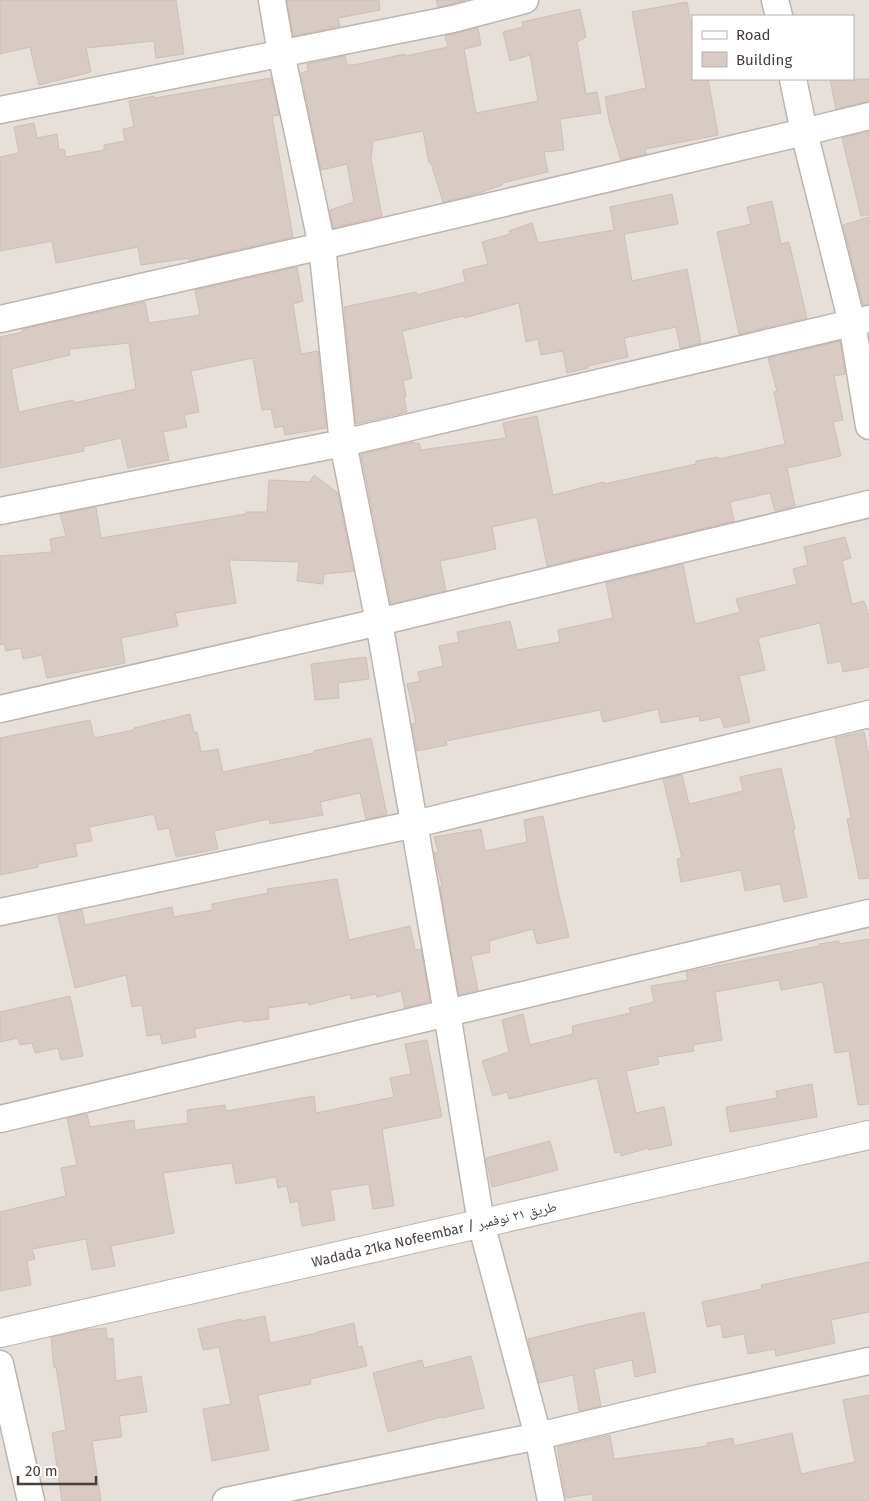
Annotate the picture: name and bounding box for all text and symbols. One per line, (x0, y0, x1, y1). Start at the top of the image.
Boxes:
legend (692, 15, 854, 80)
text: Road (736, 26, 771, 44)
text: Building (736, 51, 792, 69)
street label: Wadada 21ka Nofeembar / طريق ٢١ نوفمبر (310, 1198, 559, 1272)
scale bar (18, 1454, 95, 1486)
text: 20 m (25, 1462, 58, 1480)

